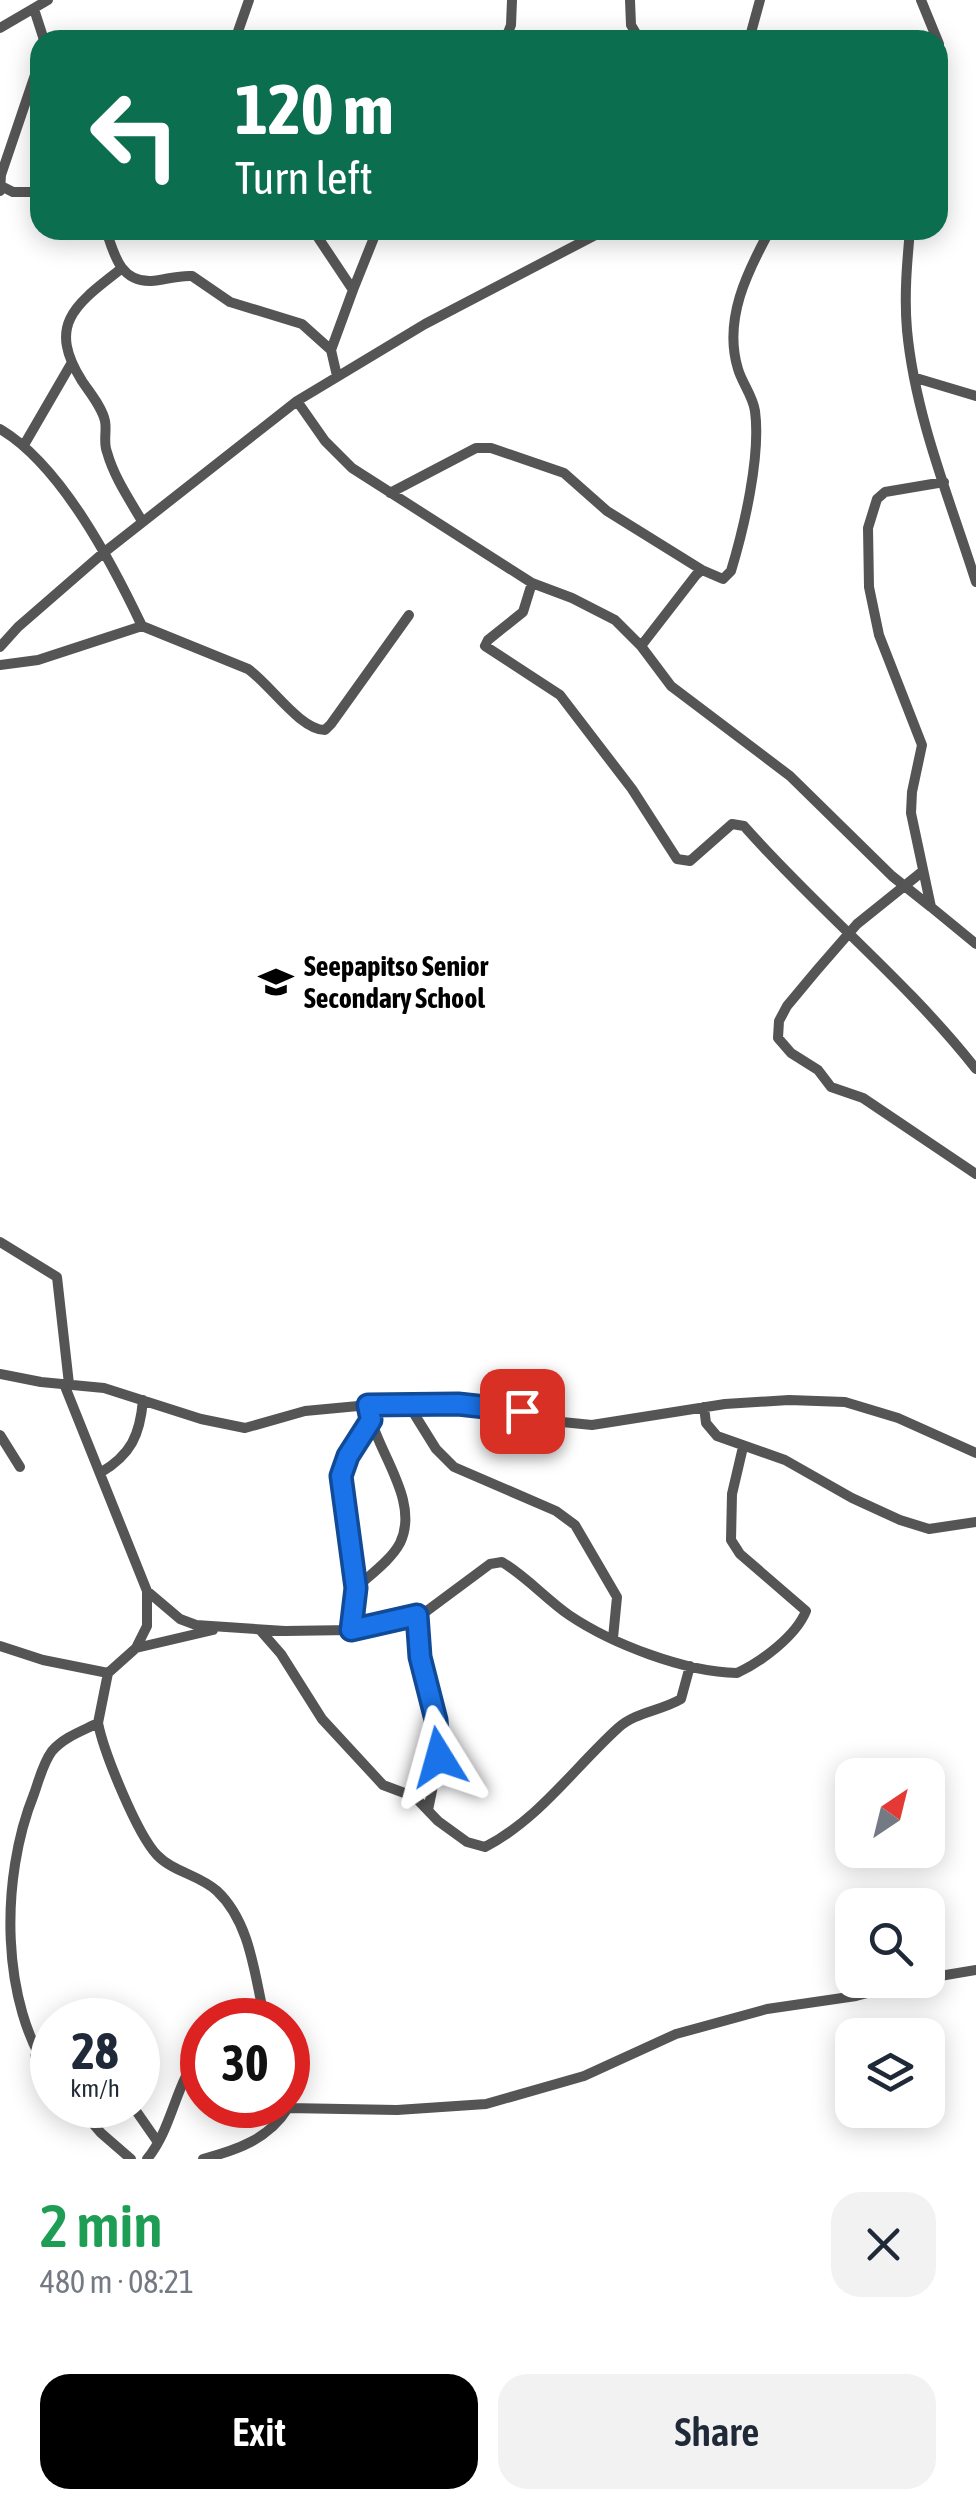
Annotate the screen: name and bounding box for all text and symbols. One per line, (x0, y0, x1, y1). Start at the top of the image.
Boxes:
text: 120 m (235, 69, 394, 149)
icon: left (70, 70, 200, 200)
text: Turn left (235, 152, 373, 204)
place label: Seepapitso Senior Secondary School (304, 950, 489, 1014)
school or university icon: Seepapitso Senior Secondary School (257, 963, 295, 1001)
pin (480, 1369, 565, 1454)
icon: arrive (495, 1384, 550, 1439)
position arrow (387, 1705, 491, 1809)
north arrow (835, 1758, 945, 1868)
map controls (835, 1758, 945, 2128)
button: search (835, 1888, 945, 1998)
speed limit sign: 30 (180, 1998, 310, 2128)
button: layers (835, 2018, 945, 2128)
text: 28 (71, 2022, 118, 2080)
text: km/h (70, 2074, 120, 2102)
text: 2 min (40, 2191, 163, 2260)
button: close (831, 2192, 936, 2297)
text: 480 m · 08:21 (40, 2263, 194, 2300)
button: Exit (40, 2374, 478, 2489)
button: Share (498, 2374, 936, 2489)

